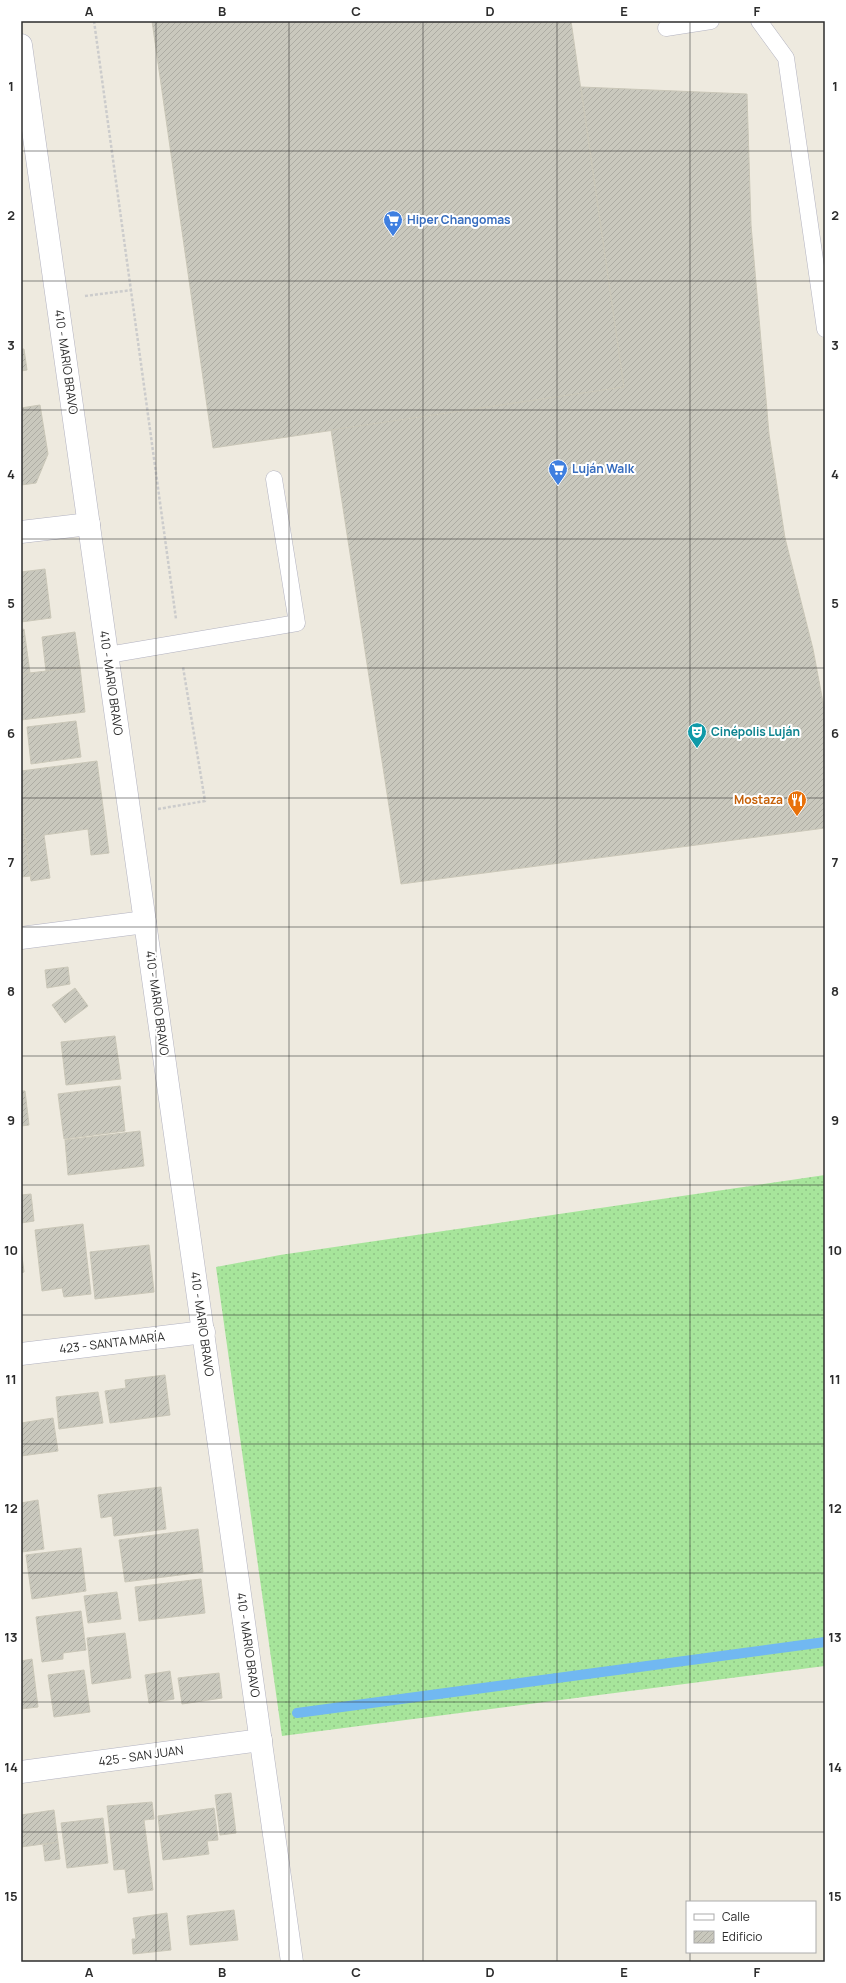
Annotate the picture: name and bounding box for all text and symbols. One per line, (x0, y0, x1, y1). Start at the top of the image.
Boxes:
text: A (85, 2, 94, 20)
text: B (218, 2, 226, 20)
text: C (351, 2, 361, 20)
text: D (485, 2, 495, 20)
text: E (620, 2, 628, 20)
text: F (754, 2, 761, 20)
text: 1 (8, 77, 14, 95)
text: 1 (832, 77, 838, 95)
text: 2 (7, 206, 15, 224)
text: 2 (831, 206, 839, 224)
supermarket icon: Hiper Changomas (382, 209, 404, 237)
place label: Hiper Changomas (407, 211, 511, 228)
street label: 410 - MARIO BRAVO (51, 309, 82, 416)
text: 3 (7, 336, 15, 354)
text: 3 (831, 336, 839, 354)
supermarket icon: Luján Walk (547, 458, 569, 486)
place label: Luján Walk (572, 460, 635, 477)
text: 4 (7, 465, 15, 483)
text: 4 (831, 465, 839, 483)
text: 5 (7, 594, 15, 612)
text: 5 (831, 594, 839, 612)
street label: 410 - MARIO BRAVO (96, 630, 127, 737)
theatre icon: Cinépolis Luján (686, 721, 708, 749)
place label: Cinépolis Luján (711, 723, 800, 740)
text: 6 (7, 724, 15, 742)
text: 6 (831, 724, 839, 742)
restaurant icon: Mostaza (786, 789, 808, 817)
place label: Mostaza (734, 791, 783, 808)
text: 7 (8, 853, 15, 871)
text: 7 (832, 853, 839, 871)
street label: 410 - MARIO BRAVO (142, 950, 173, 1057)
text: 8 (7, 982, 15, 1000)
text: 8 (831, 982, 839, 1000)
text: 9 (7, 1111, 15, 1129)
text: 9 (831, 1111, 839, 1129)
text: 10 (4, 1241, 18, 1259)
text: 10 (828, 1241, 842, 1259)
street label: 410 - MARIO BRAVO (187, 1271, 218, 1378)
street label: 423 - SANTA MARÍA (58, 1328, 166, 1357)
text: 11 (5, 1370, 17, 1388)
text: 11 (829, 1370, 841, 1388)
text: 12 (4, 1499, 18, 1517)
text: 12 (828, 1499, 842, 1517)
street label: 410 - MARIO BRAVO (233, 1592, 264, 1699)
text: 13 (4, 1628, 18, 1646)
text: 13 (828, 1628, 842, 1646)
street label: 425 - SAN JUAN (97, 1741, 185, 1770)
text: 14 (4, 1758, 18, 1776)
text: 14 (828, 1758, 842, 1776)
text: 15 (4, 1887, 18, 1905)
text: 15 (828, 1887, 842, 1905)
legend (686, 1901, 816, 1953)
text: Calle (722, 1908, 750, 1925)
text: Edificio (722, 1928, 762, 1945)
text: A (85, 1963, 94, 1981)
text: B (218, 1963, 226, 1981)
text: C (351, 1963, 361, 1981)
text: D (485, 1963, 495, 1981)
text: E (620, 1963, 628, 1981)
text: F (754, 1963, 761, 1981)

